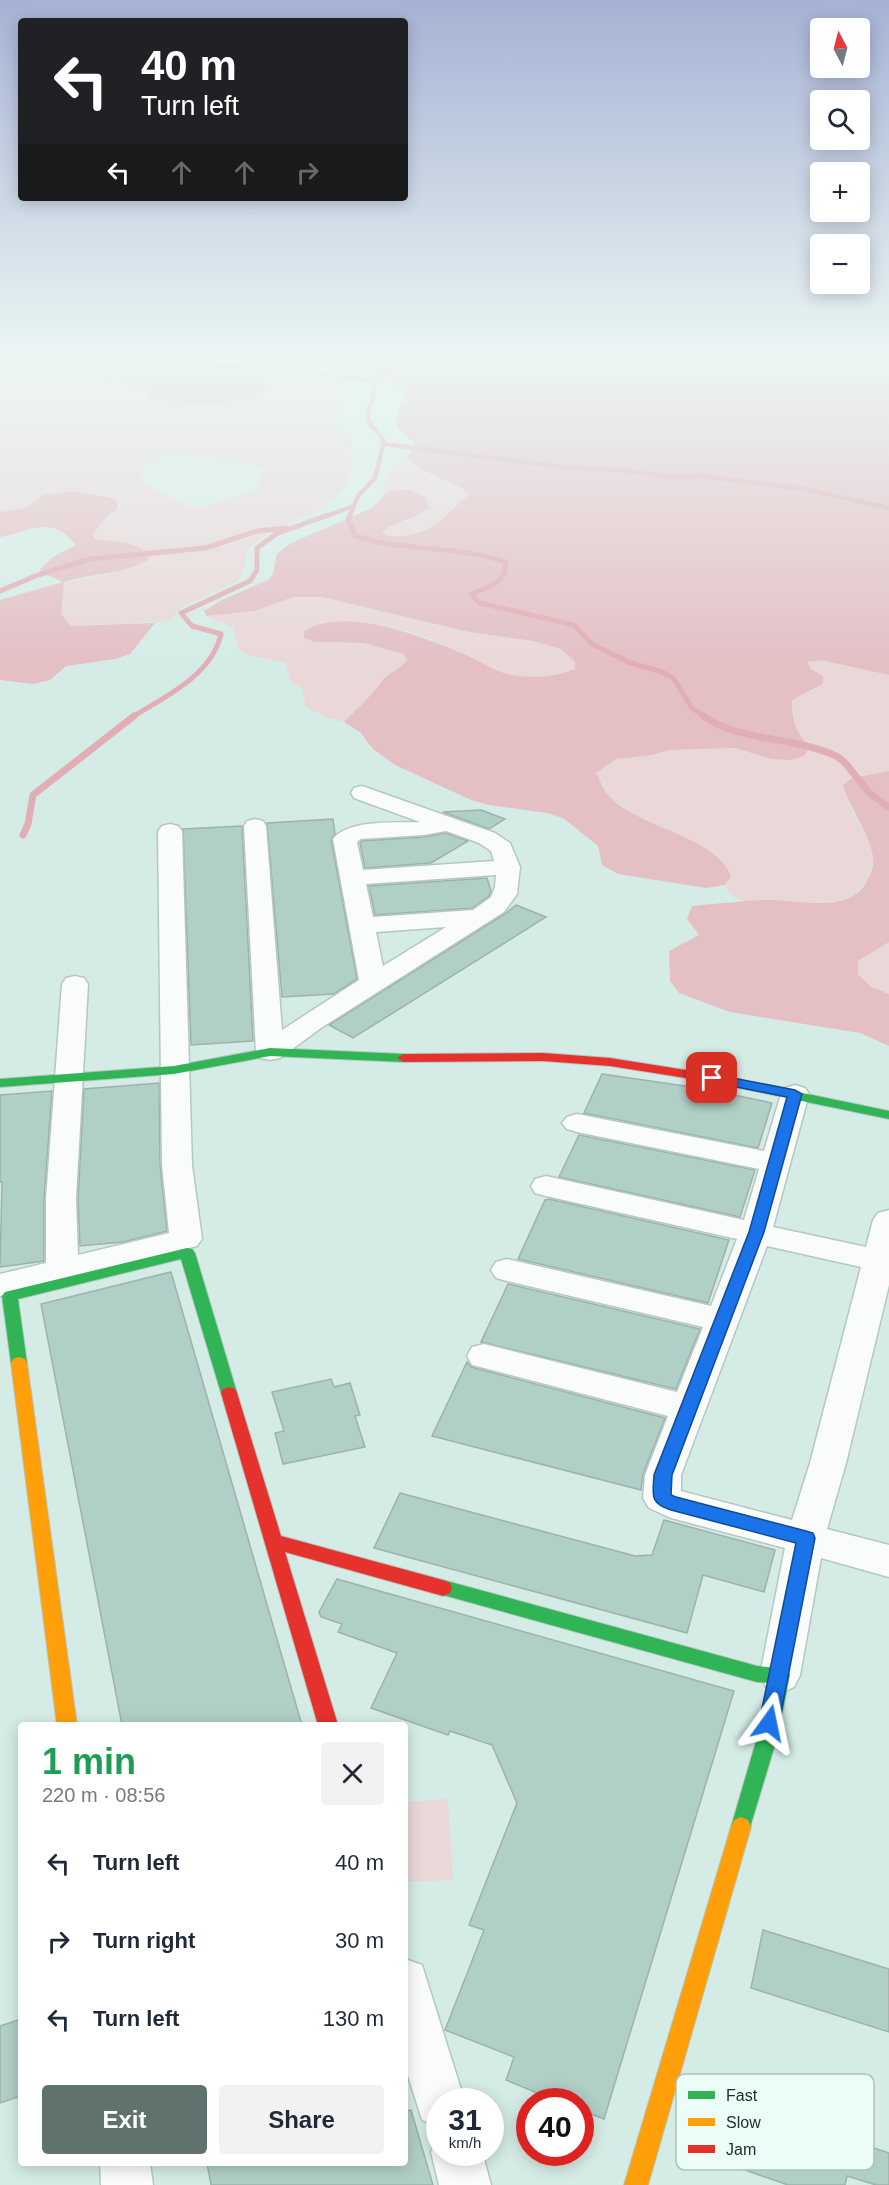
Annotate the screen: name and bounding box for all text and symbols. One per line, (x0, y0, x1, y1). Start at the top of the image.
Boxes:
north arrow (810, 18, 870, 78)
map controls (810, 18, 870, 294)
icon: left (42, 42, 120, 120)
text: 40 m (141, 42, 237, 89)
button: search (810, 90, 870, 150)
text: Turn left (141, 91, 239, 121)
icon: left (102, 156, 135, 189)
icon: ahead (165, 156, 198, 189)
icon: ahead (228, 156, 261, 189)
icon: right (291, 156, 324, 189)
button: + (810, 162, 870, 222)
button: − (810, 234, 870, 294)
pin (686, 1052, 737, 1103)
icon: arrive (695, 1061, 728, 1094)
position arrow (737, 1691, 801, 1755)
text: 1 min (42, 1741, 136, 1782)
button: close (321, 1742, 384, 1805)
text: 220 m · 08:56 (42, 1784, 165, 1806)
icon: left (42, 1847, 75, 1880)
text: Turn left (93, 1850, 179, 1875)
text: 40 m (335, 1850, 384, 1875)
icon: right (42, 1925, 75, 1958)
text: Turn right (93, 1928, 195, 1953)
text: 30 m (335, 1928, 384, 1953)
icon: left (42, 2003, 75, 2036)
text: Turn left (93, 2006, 179, 2031)
text: 130 m (323, 2006, 384, 2031)
legend (676, 2074, 874, 2170)
button: Exit (42, 2085, 207, 2154)
button: Share (219, 2085, 384, 2154)
text: Fast (726, 2087, 758, 2104)
speed limit sign: 40 (516, 2088, 594, 2166)
text: 31 (448, 2103, 482, 2136)
text: Slow (726, 2114, 761, 2131)
text: km/h (449, 2134, 481, 2151)
text: Jam (726, 2141, 756, 2158)

